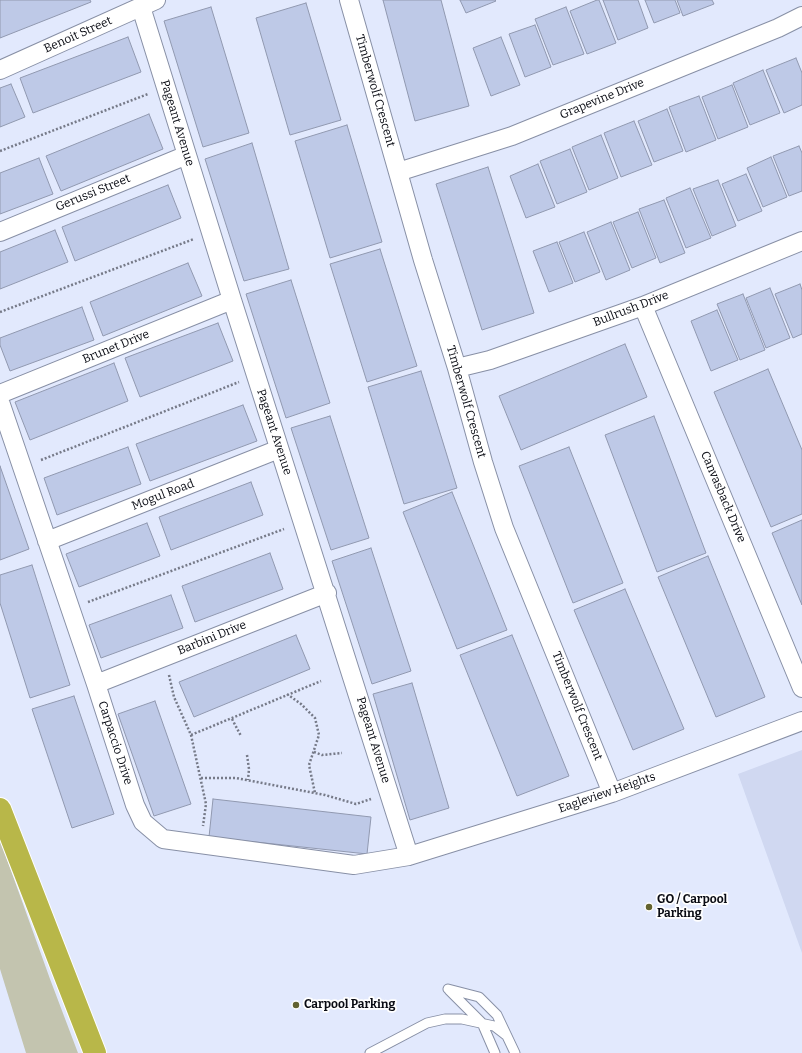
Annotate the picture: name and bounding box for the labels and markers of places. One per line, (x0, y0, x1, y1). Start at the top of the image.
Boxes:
place label: GO / Carpool Parking (657, 893, 727, 921)
marker: GO / Carpool Parking (644, 902, 654, 912)
place label: Carpool Parking (304, 998, 395, 1012)
marker: Carpool Parking (291, 1000, 301, 1010)

